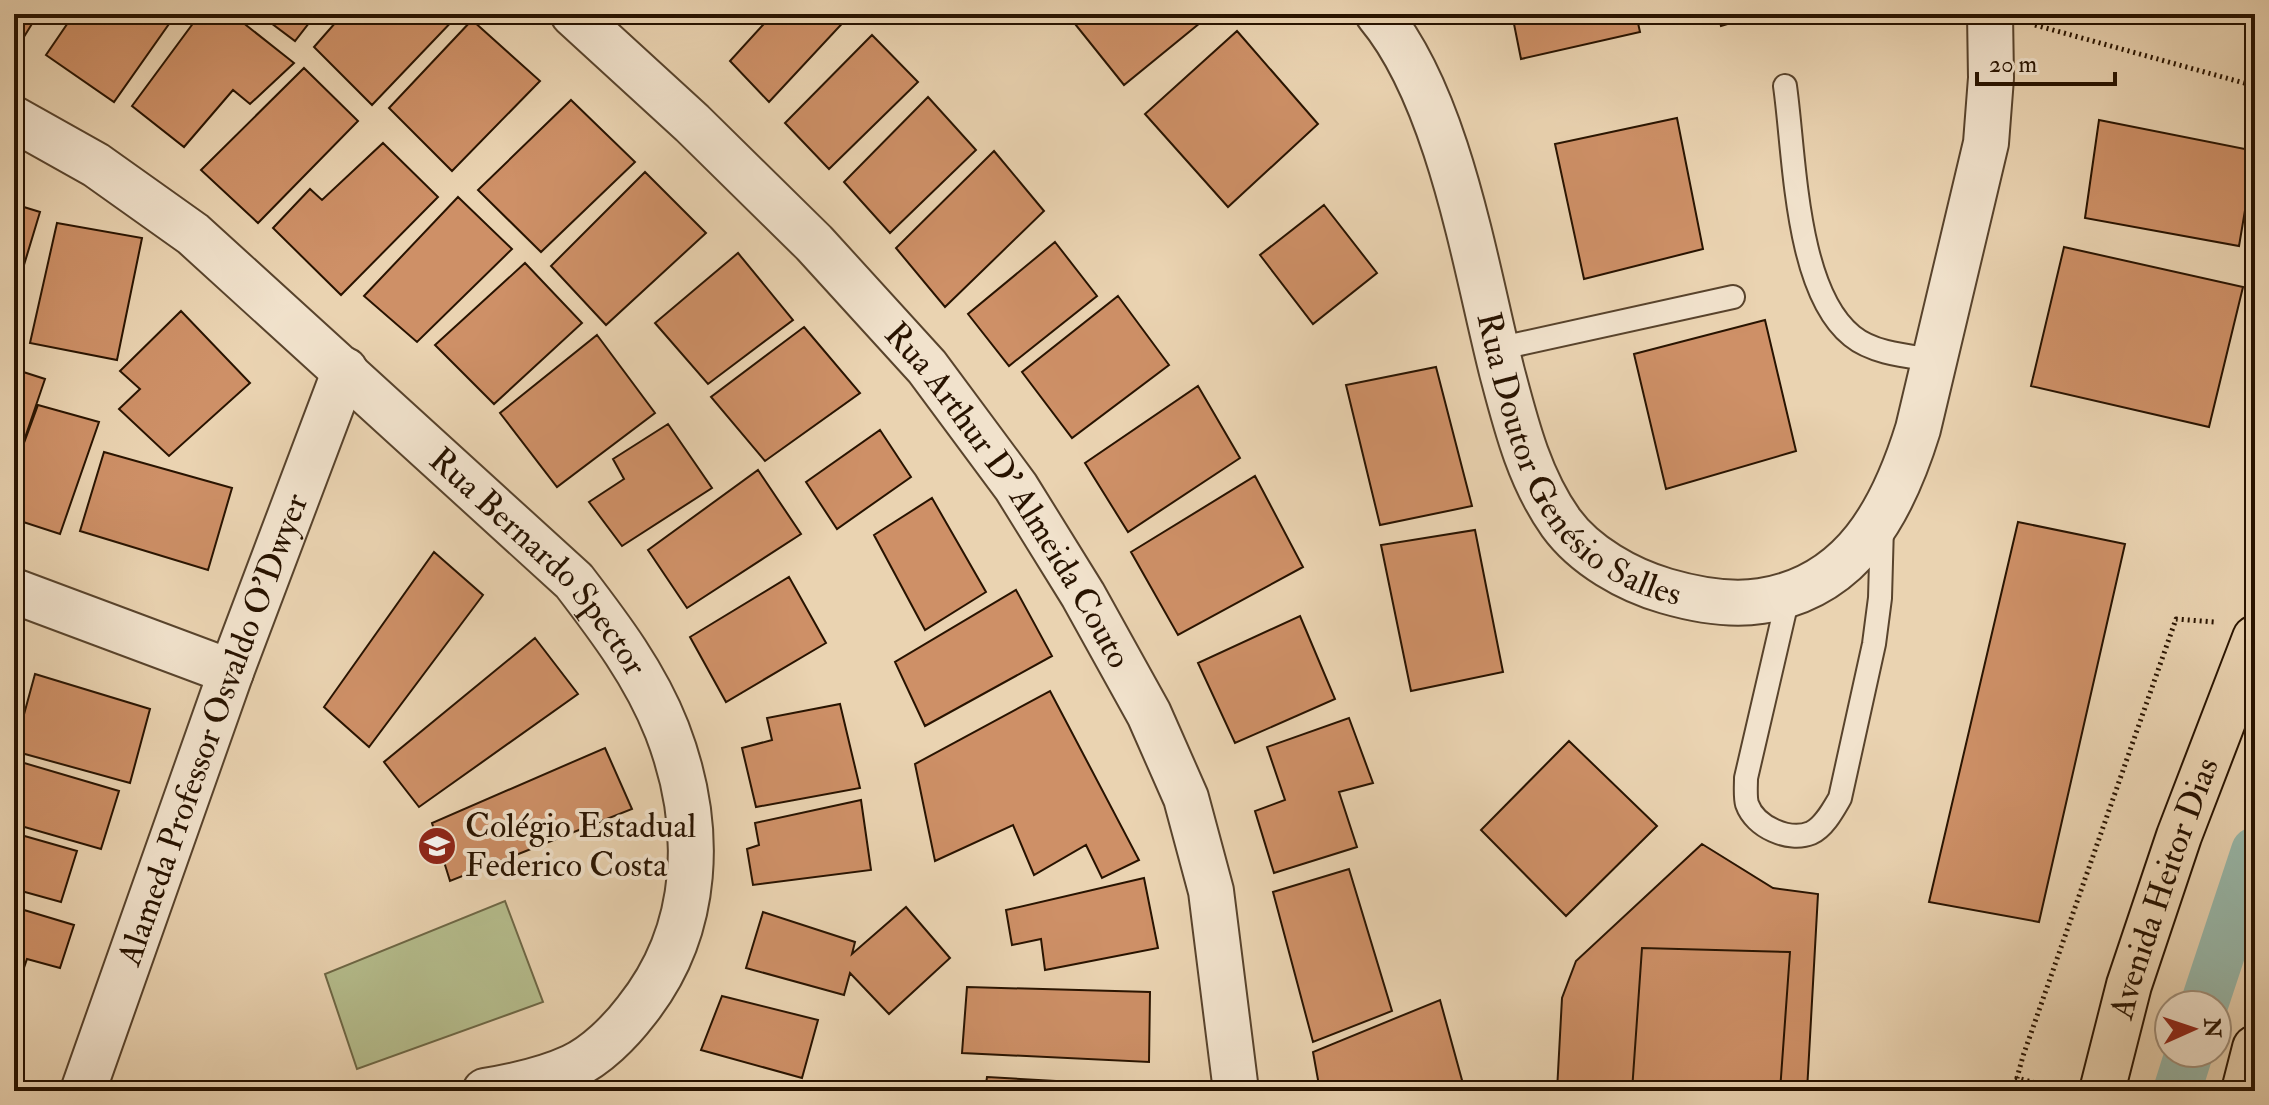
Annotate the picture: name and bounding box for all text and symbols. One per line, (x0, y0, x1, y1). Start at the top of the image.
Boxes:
scale bar (1977, 36, 2115, 86)
text: 20 m (1989, 49, 2038, 80)
street label: Rua Doutor Genésio Salles (1467, 308, 1686, 616)
street label: Rua Arthur D' Almeida Couto (875, 313, 1141, 676)
street label: Rua Bernardo Spector (420, 438, 657, 684)
street label: Alameda Professor Osvaldo O'Dwyer (107, 487, 318, 972)
street label: Avenida Heitor Dias (2099, 751, 2229, 1024)
place label: Colégio Estadual Federico Costa (465, 805, 696, 887)
school or university icon: Colégio Estadual Federico Costa (416, 825, 458, 867)
north arrow (2153, 989, 2233, 1069)
text: N (2197, 1016, 2226, 1039)

